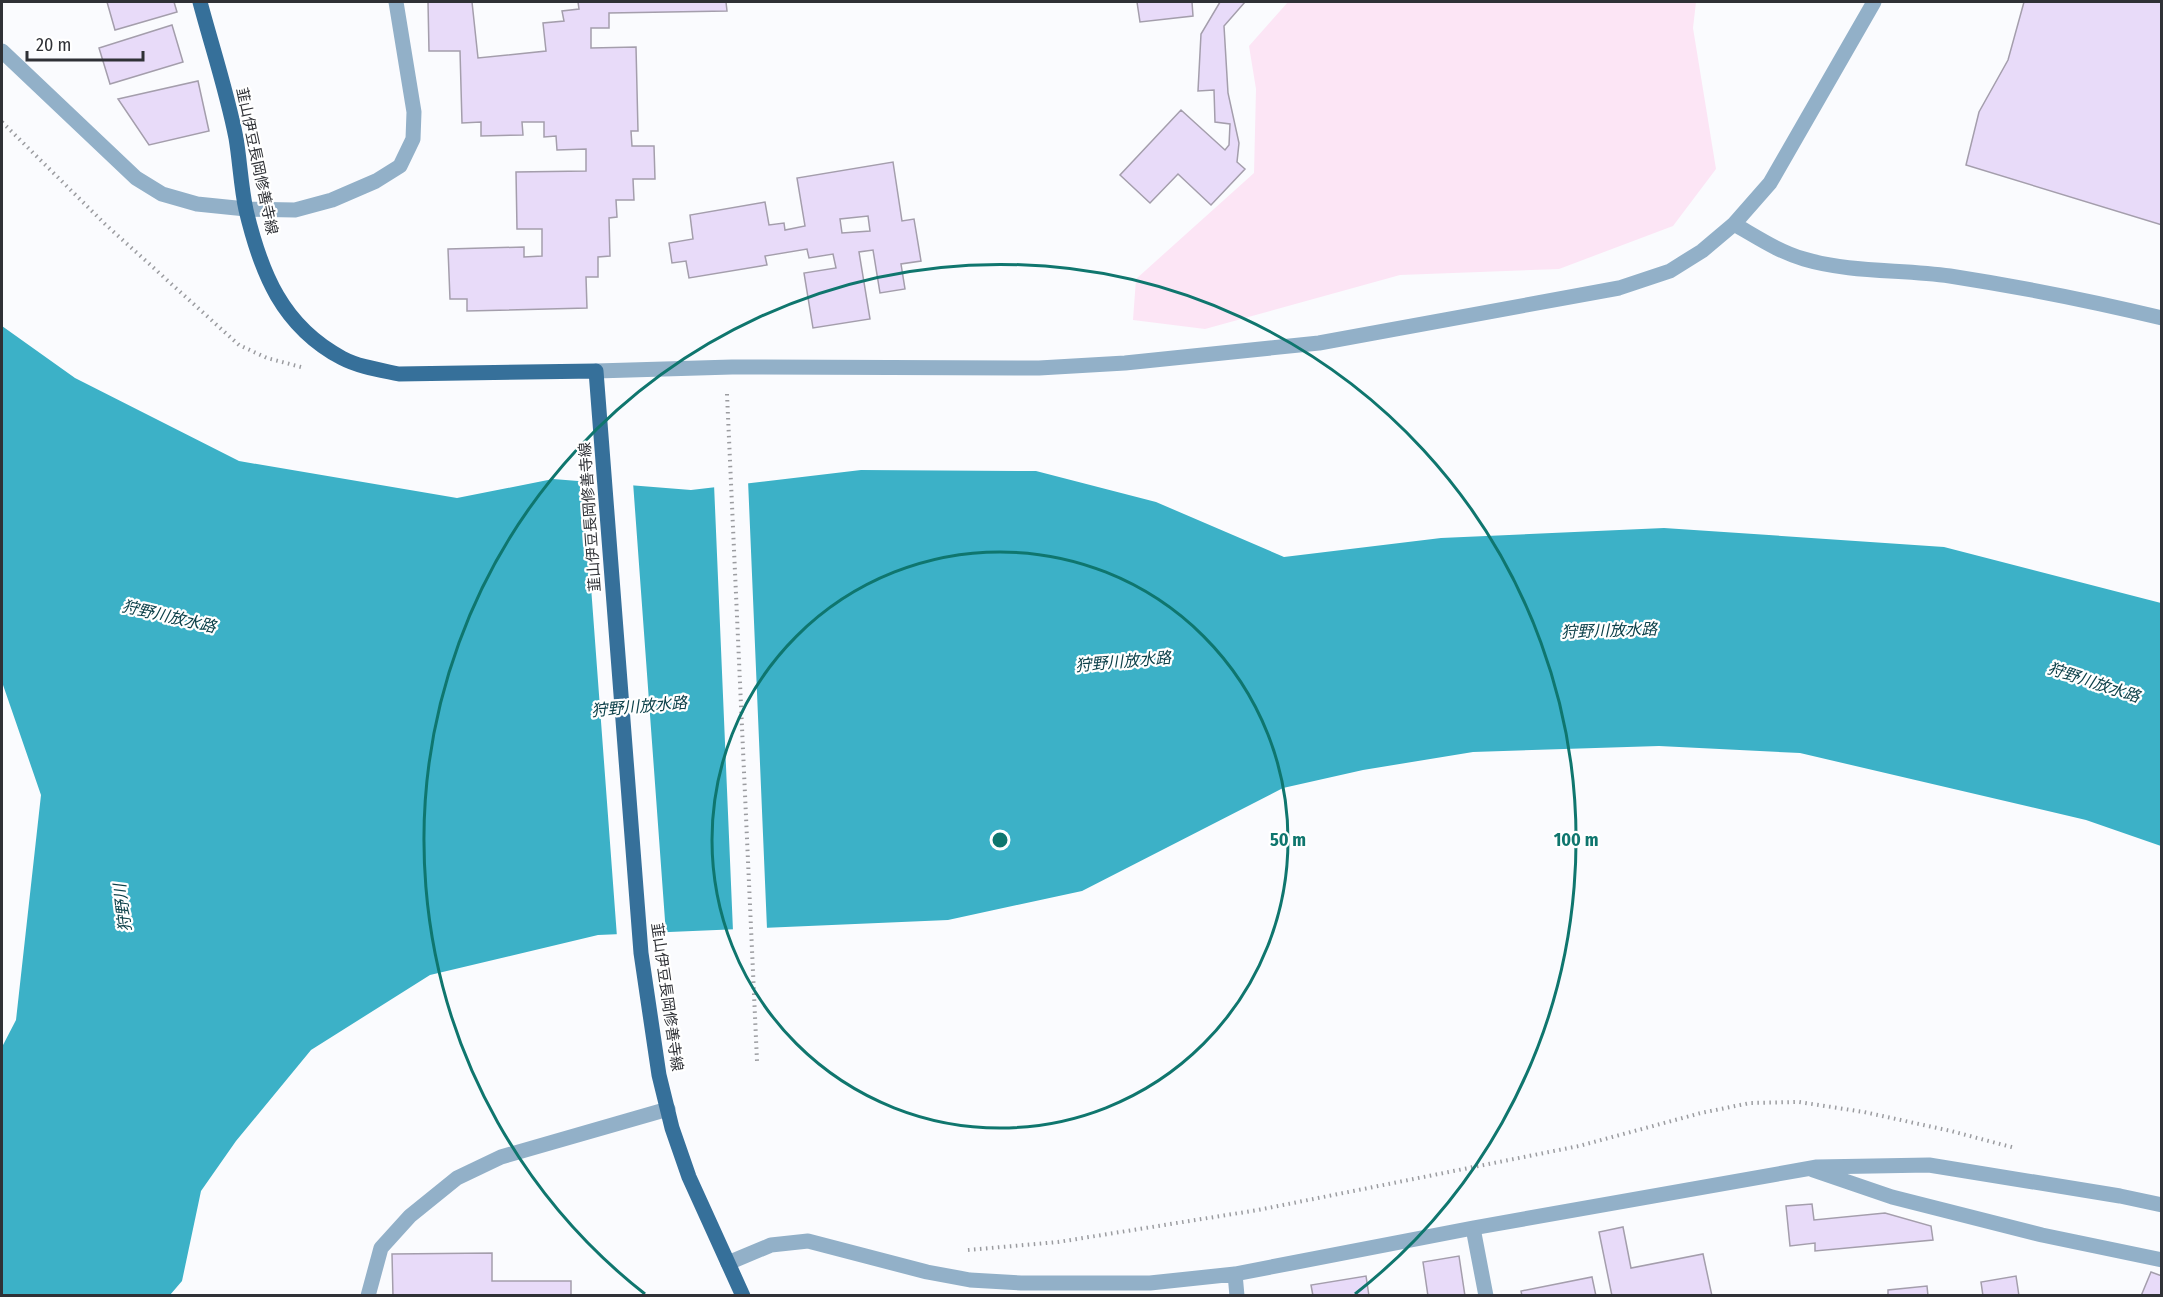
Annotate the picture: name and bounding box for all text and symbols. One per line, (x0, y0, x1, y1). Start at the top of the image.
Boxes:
scale bar (27, 24, 142, 62)
text: 20 m (36, 34, 71, 56)
street label: 韮山伊豆長岡修善寺線 (233, 86, 281, 236)
street label: 韮山伊豆長岡修善寺線 (576, 442, 604, 592)
water label: 狩野川放水路 (120, 596, 220, 637)
water label: 狩野川放水路 (1561, 619, 1659, 642)
water label: 狩野川放水路 (1074, 648, 1174, 675)
water label: 狩野川放水路 (2045, 659, 2144, 707)
water label: 狩野川放水路 (590, 693, 690, 720)
text: 50 m (1270, 829, 1306, 851)
text: 100 m (1554, 829, 1598, 851)
centre of rings (990, 830, 1010, 850)
water label: 狩野川 (110, 881, 135, 933)
street label: 韮山伊豆長岡修善寺線 (648, 921, 686, 1073)

